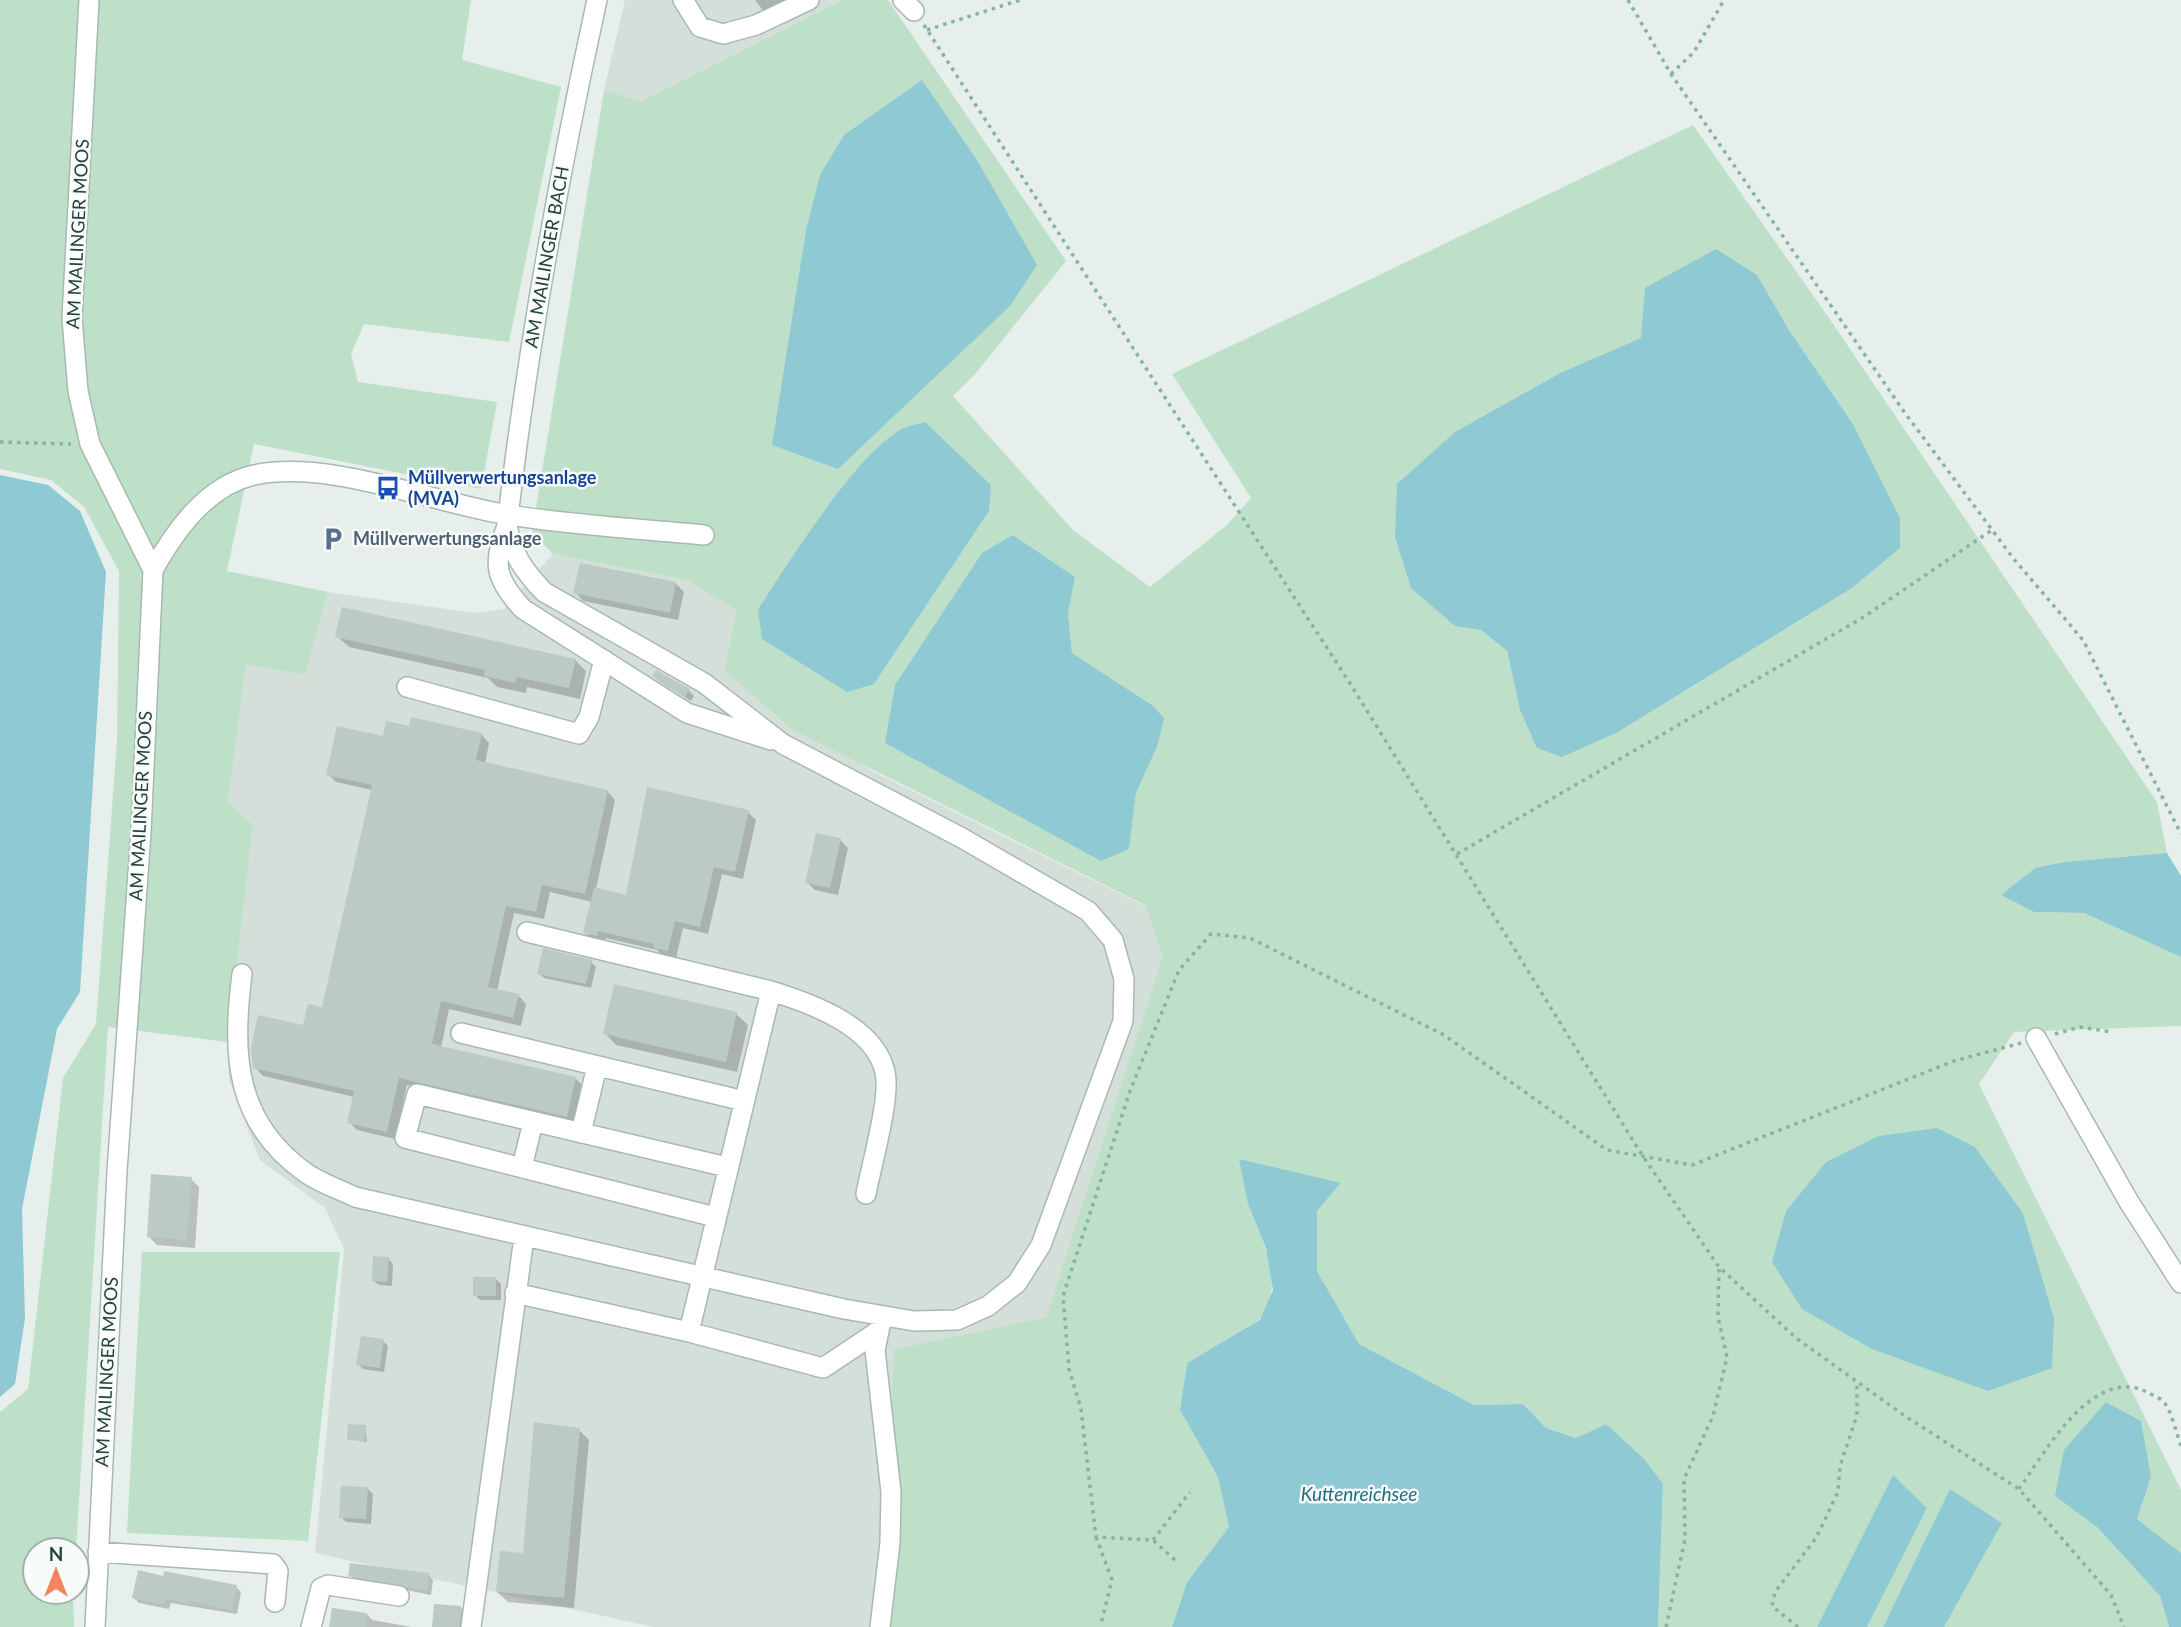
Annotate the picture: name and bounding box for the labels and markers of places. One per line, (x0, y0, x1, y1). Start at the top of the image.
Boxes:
place label: Müllverwertungsanlage (MVA) (408, 466, 597, 509)
bus stop icon: Müllverwertungsanlage (MVA) (374, 474, 402, 502)
parking icon: Müllverwertungsanlage (319, 525, 347, 553)
place label: Müllverwertungsanlage (353, 527, 542, 549)

